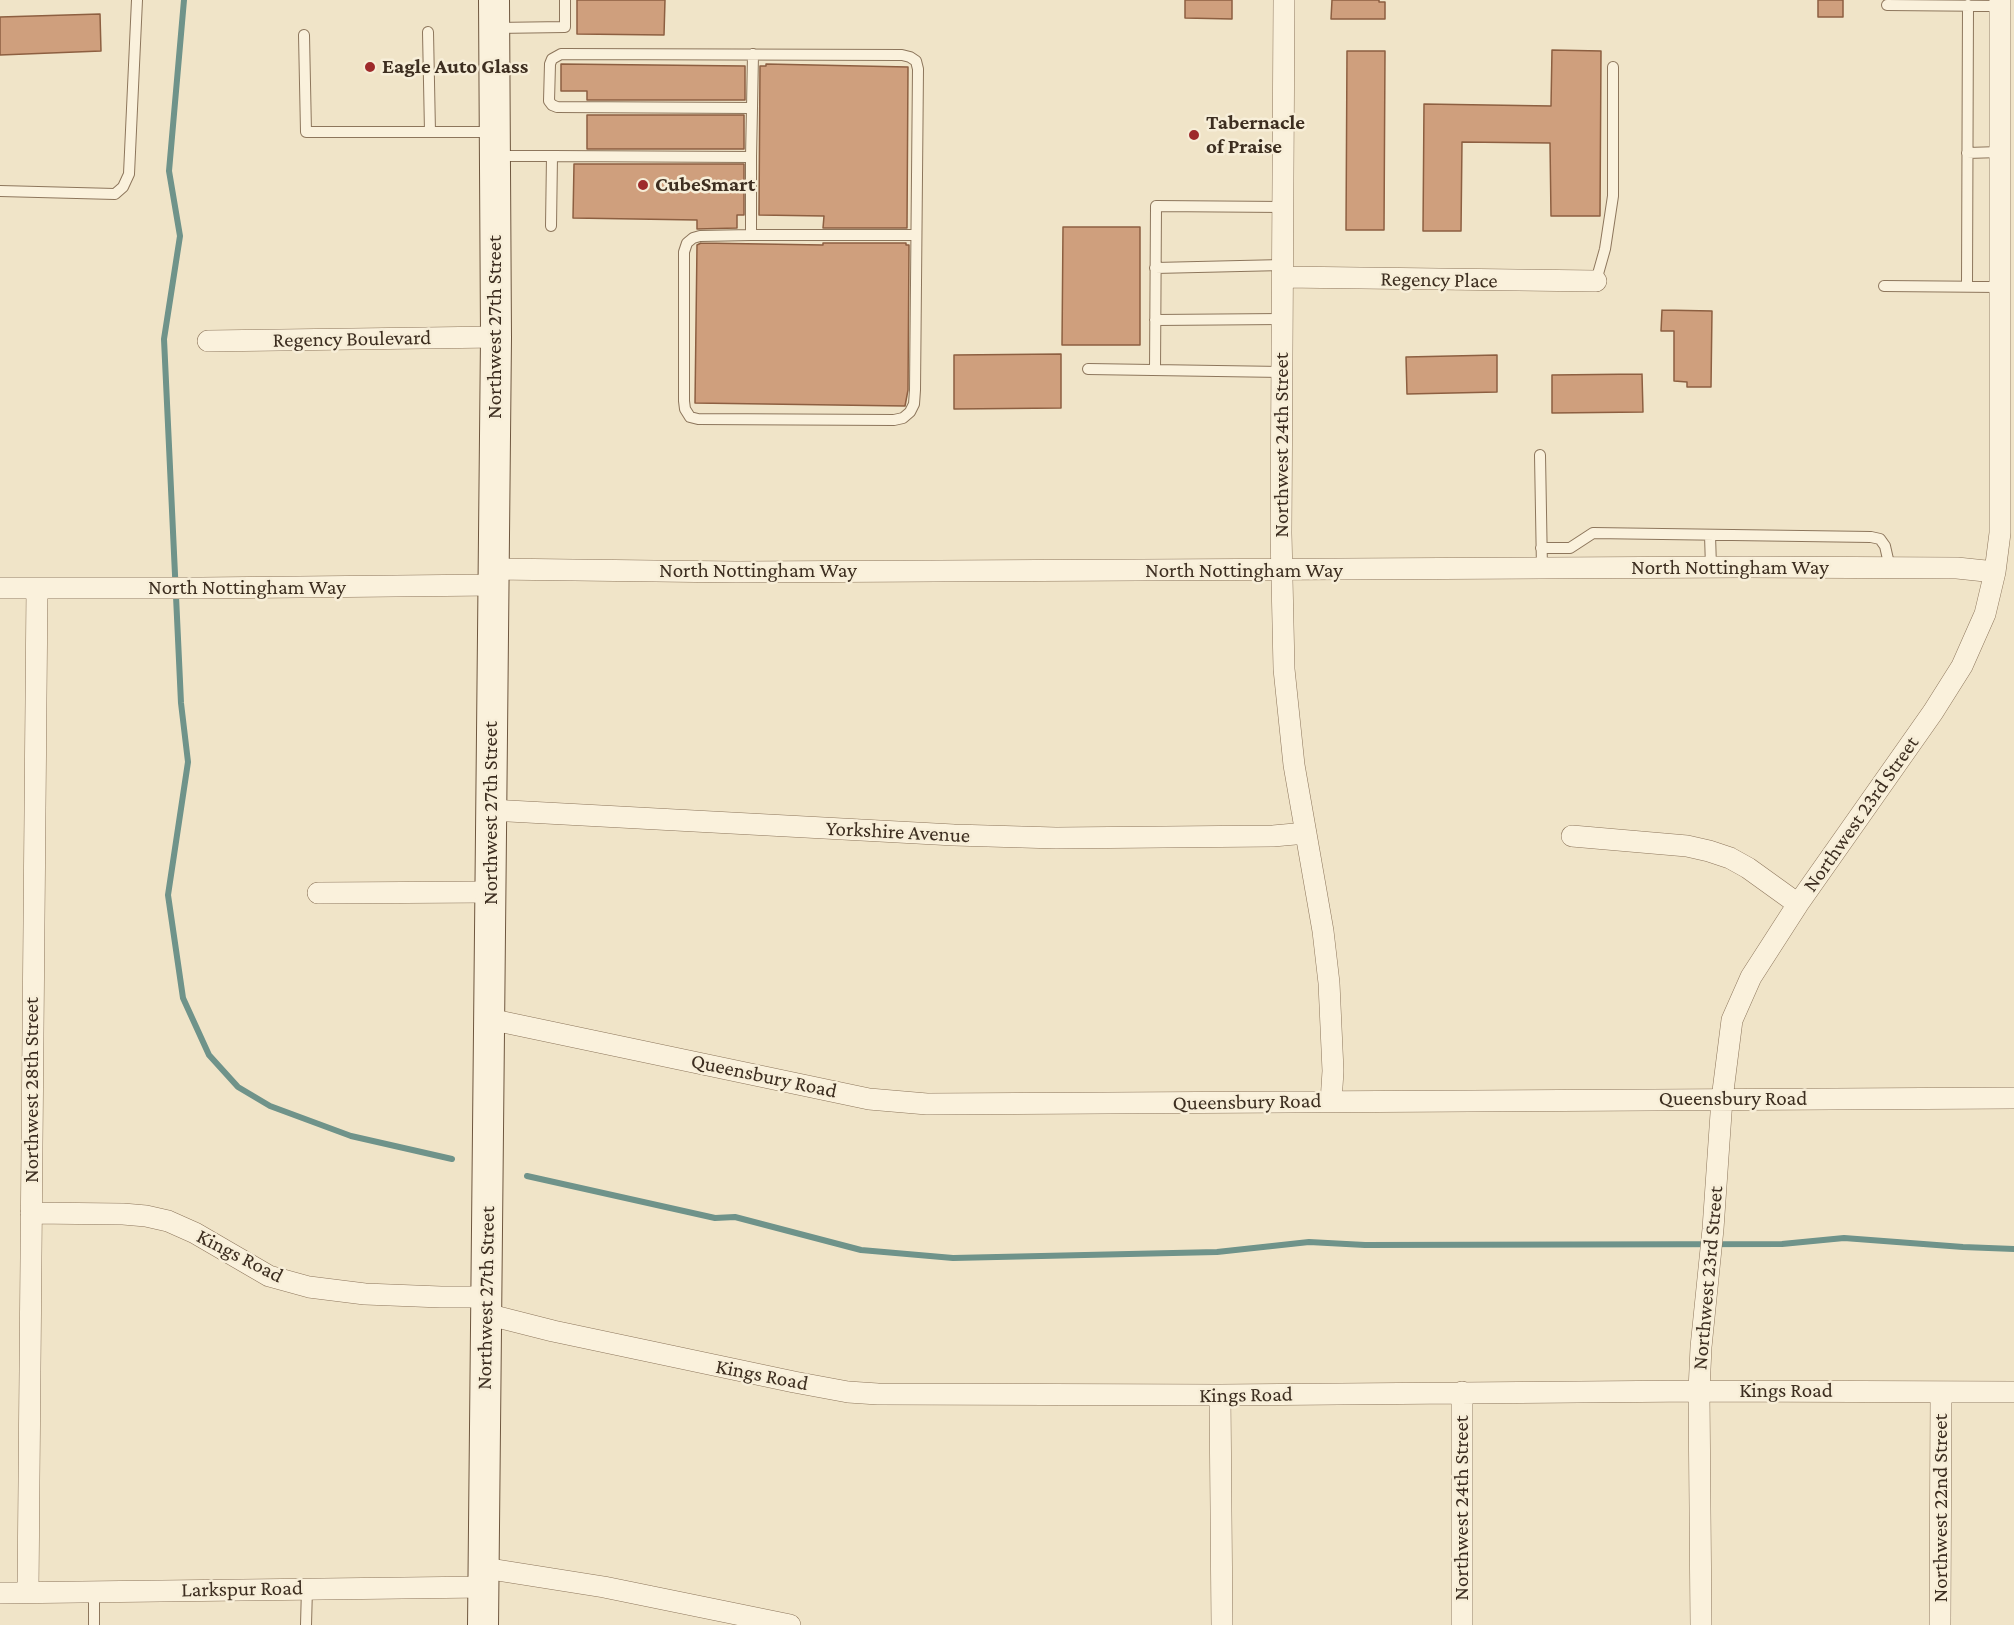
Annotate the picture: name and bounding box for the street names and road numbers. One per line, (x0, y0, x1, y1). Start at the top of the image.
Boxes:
street label: Northwest 27th Street (482, 235, 508, 419)
street label: Regency Place (1380, 266, 1498, 294)
street label: Regency Boulevard (273, 325, 431, 353)
street label: Northwest 24th Street (1269, 352, 1295, 538)
street label: North Nottingham Way (1631, 555, 1829, 581)
street label: North Nottingham Way (659, 558, 857, 584)
street label: North Nottingham Way (1145, 558, 1343, 584)
street label: North Nottingham Way (148, 575, 346, 601)
street label: Northwest 27th Street (478, 721, 504, 905)
street label: Northwest 23rd Street (1798, 731, 1924, 897)
street label: Yorkshire Avenue (825, 816, 971, 848)
street label: Northwest 28th Street (19, 997, 45, 1183)
street label: Queensbury Road (689, 1048, 839, 1104)
street label: Queensbury Road (1659, 1086, 1807, 1112)
street label: Queensbury Road (1172, 1088, 1322, 1116)
street label: Northwest 23rd Street (1687, 1185, 1729, 1371)
street label: Northwest 27th Street (472, 1206, 500, 1390)
street label: Kings Road (193, 1224, 287, 1288)
street label: Kings Road (714, 1354, 810, 1396)
street label: Kings Road (1739, 1378, 1833, 1404)
street label: Kings Road (1199, 1382, 1293, 1408)
street label: Northwest 22nd Street (1928, 1414, 1954, 1602)
street label: Northwest 24th Street (1449, 1415, 1475, 1601)
street label: Larkspur Road (181, 1575, 303, 1603)

